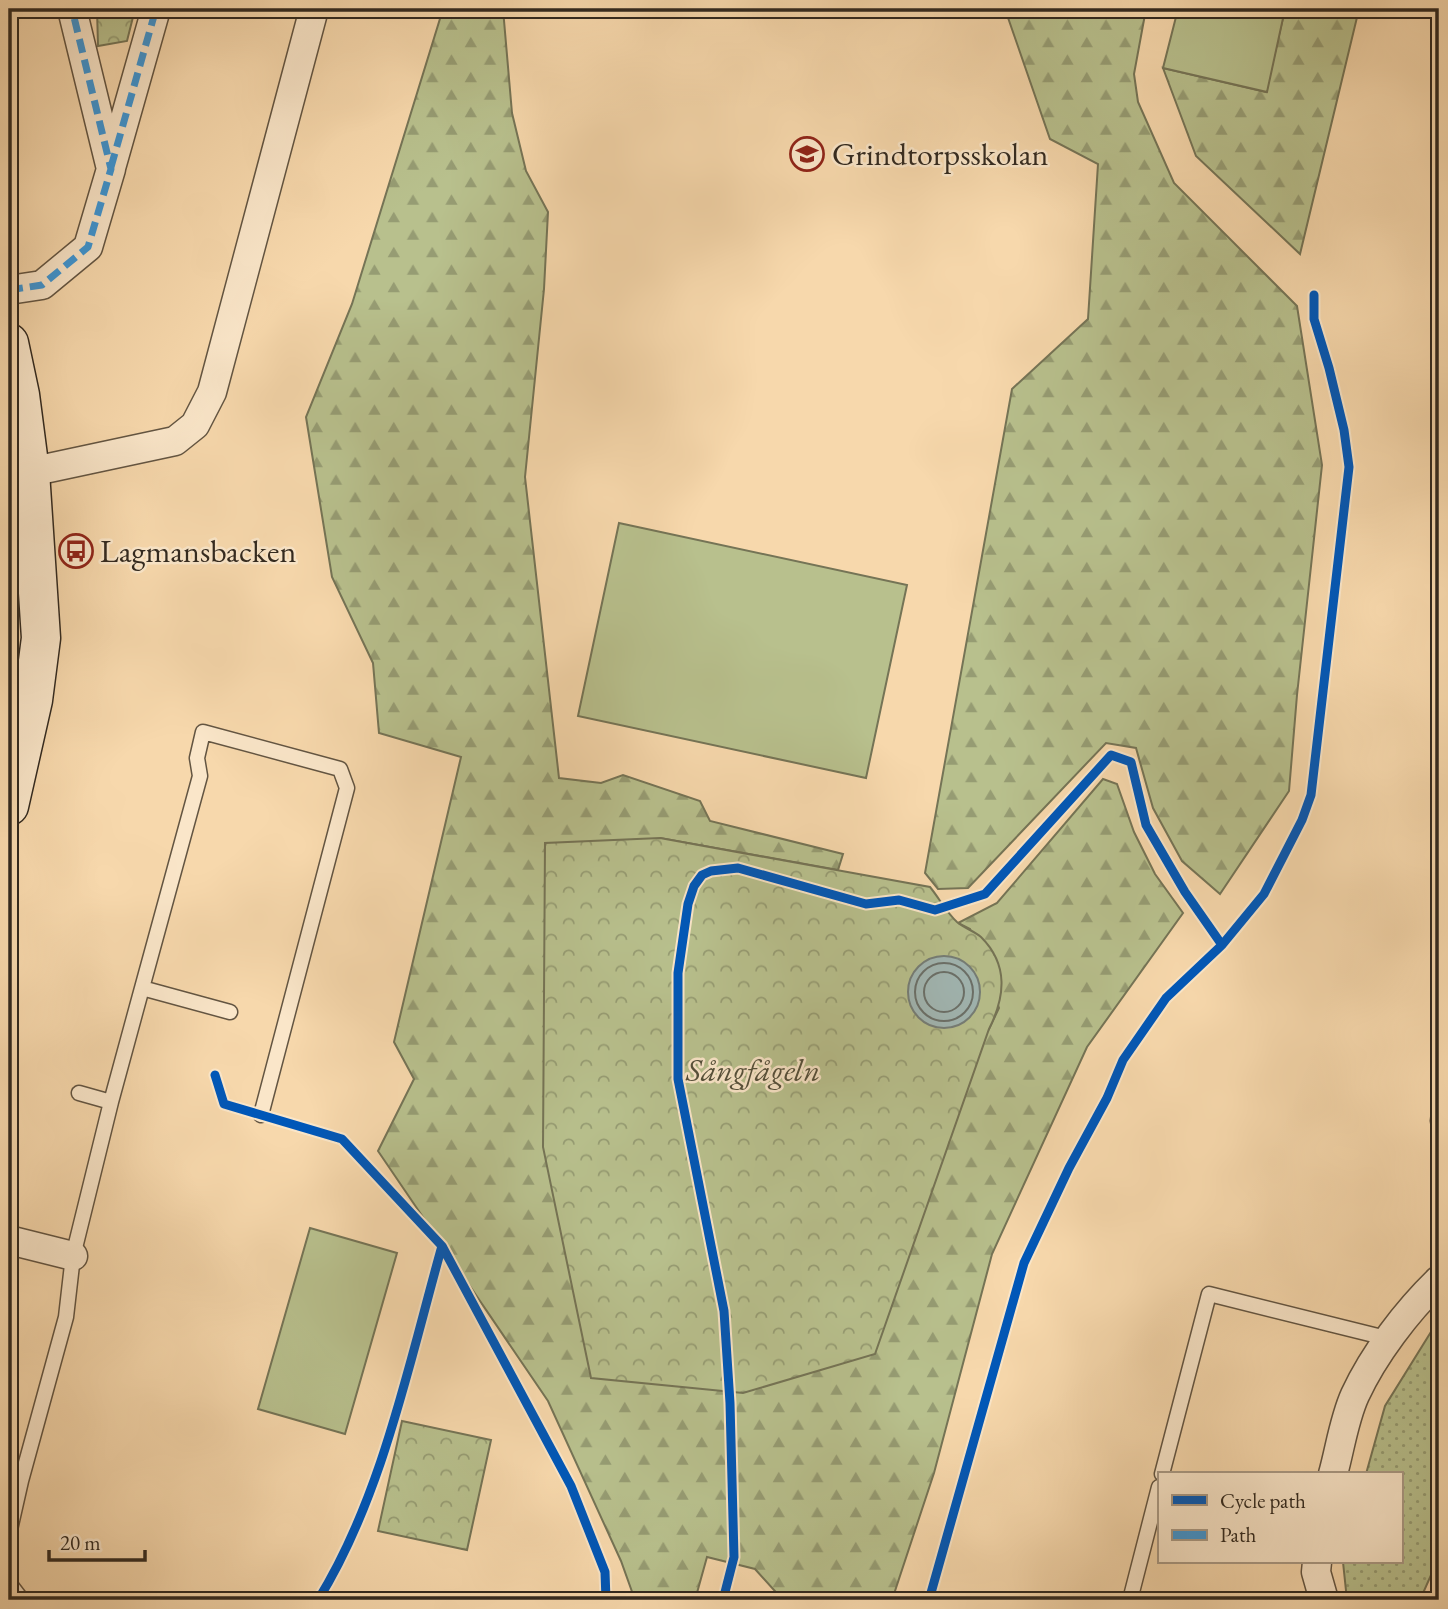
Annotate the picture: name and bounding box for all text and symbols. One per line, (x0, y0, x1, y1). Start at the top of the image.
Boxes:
place label: Grindtorpsskolan (832, 133, 1049, 175)
school or university icon: Grindtorpsskolan (788, 135, 826, 173)
place label: Lagmansbacken (100, 530, 296, 572)
bus stop icon: Lagmansbacken (57, 532, 95, 570)
park label: Sångfågeln (685, 1049, 820, 1091)
legend (1158, 1472, 1402, 1564)
text: Cycle path (1220, 1487, 1306, 1514)
scale bar (49, 1518, 145, 1562)
text: Path (1220, 1521, 1257, 1548)
text: 20 m (60, 1529, 101, 1556)

